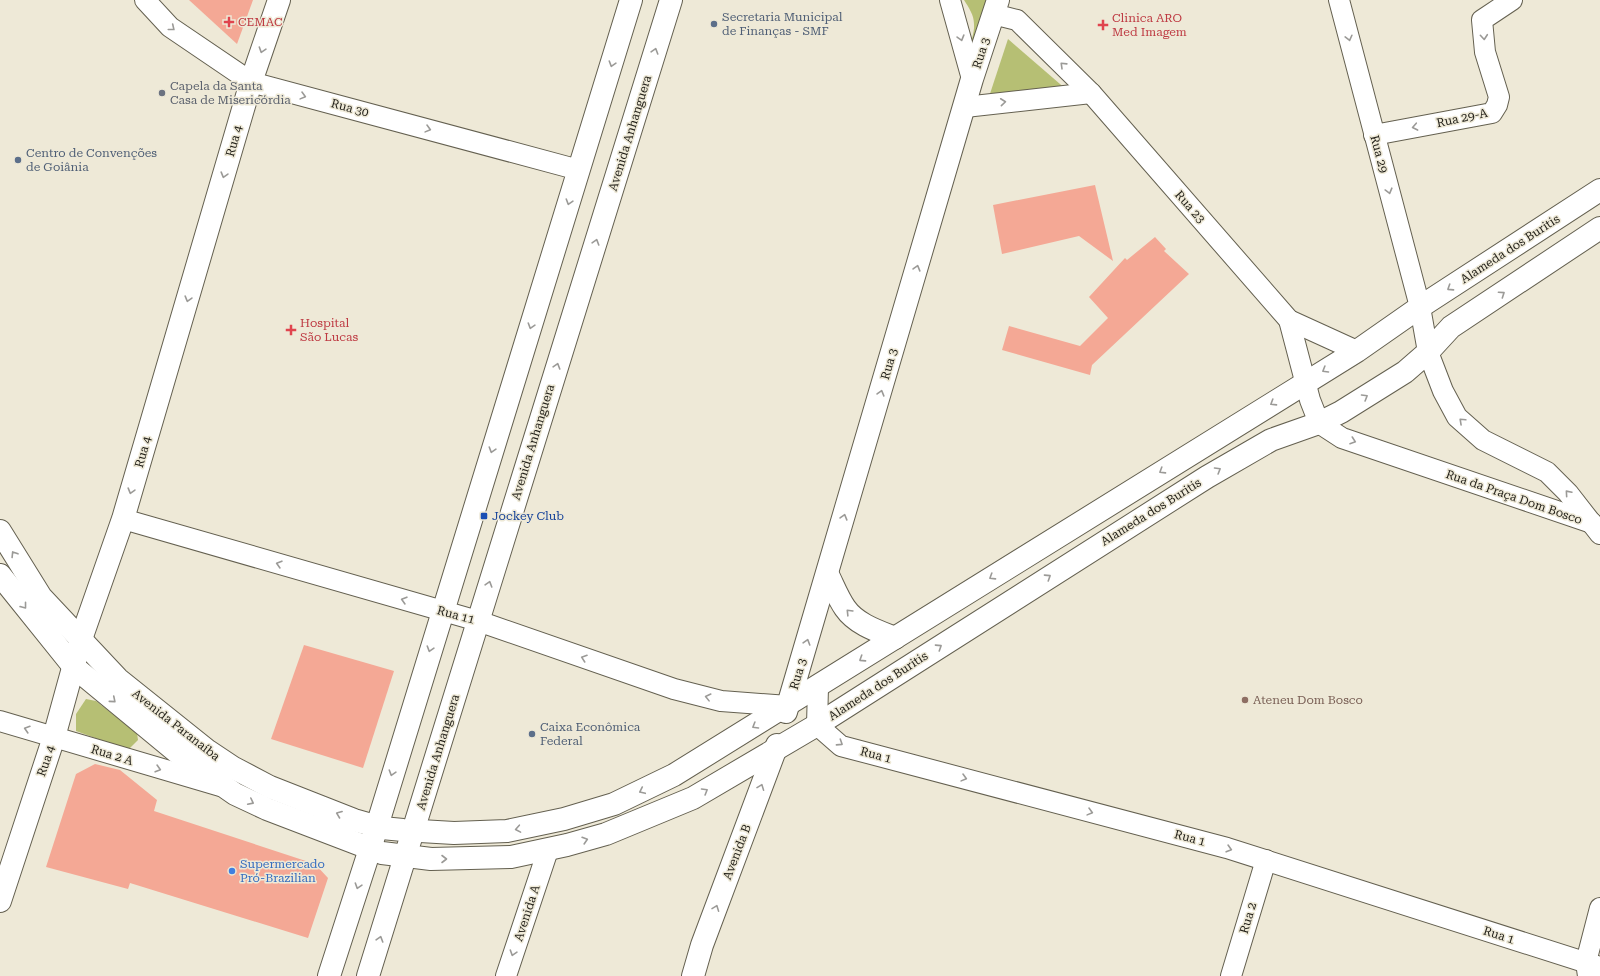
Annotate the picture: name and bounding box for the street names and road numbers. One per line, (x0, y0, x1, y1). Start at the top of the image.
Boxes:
street label: Rua 3 (969, 35, 993, 70)
street label: Avenida Anhanguera (606, 73, 654, 193)
street label: Rua 30 (330, 96, 371, 120)
street label: Rua 29-A (1435, 106, 1489, 130)
street label: Rua 4 (223, 123, 245, 158)
street label: Rua 29 (1367, 134, 1391, 175)
street label: Rua 23 (1172, 188, 1208, 226)
street label: Alameda dos Buritis (1458, 211, 1563, 286)
street label: Rua 3 (878, 346, 900, 381)
street label: Avenida Anhanguera (509, 382, 557, 502)
street label: Rua 4 (132, 434, 154, 469)
street label: Rua da Praça Dom Bosco (1444, 467, 1584, 527)
street label: Alameda dos Buritis (1098, 475, 1204, 549)
street label: Rua 11 (436, 603, 477, 627)
street label: Alameda dos Buritis (826, 648, 931, 723)
street label: Rua 3 (787, 656, 809, 691)
street label: Avenida Paranaíba (129, 686, 223, 764)
street label: Avenida Anhanguera (414, 692, 462, 812)
street label: Rua 2 A (89, 742, 135, 768)
street label: Rua 4 (34, 743, 58, 778)
street label: Rua 1 (859, 744, 893, 766)
street label: Avenida B (720, 822, 754, 882)
street label: Rua 1 (1173, 827, 1207, 849)
street label: Avenida A (511, 882, 543, 943)
street label: Rua 2 (1237, 900, 1259, 935)
street label: Rua 1 (1482, 923, 1517, 947)

